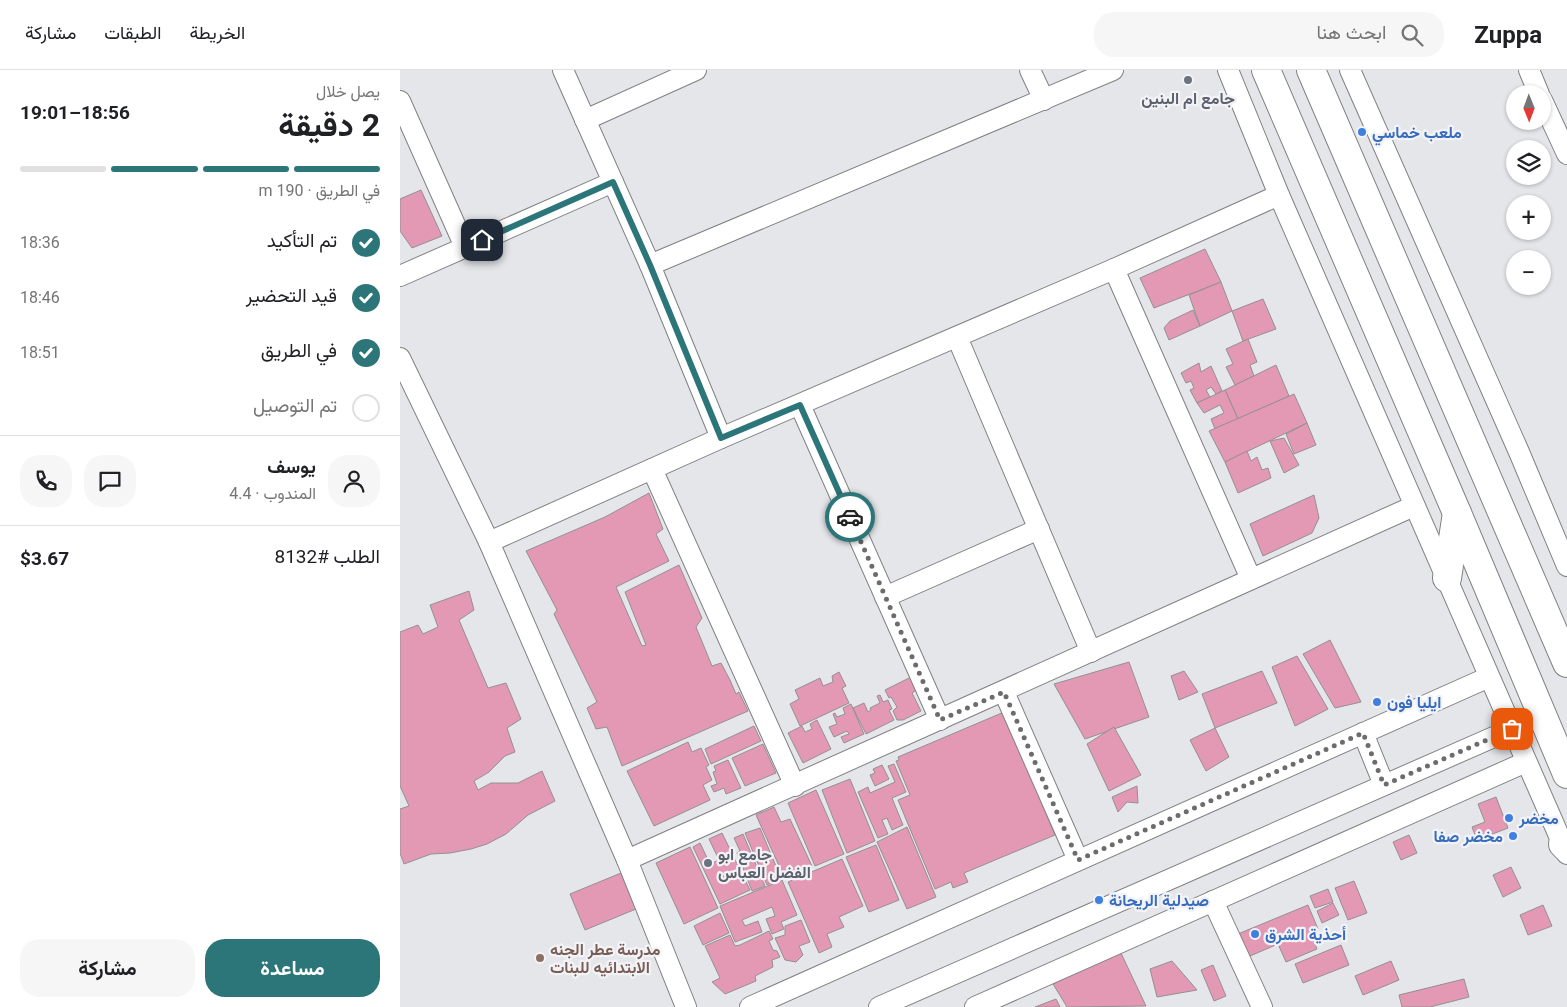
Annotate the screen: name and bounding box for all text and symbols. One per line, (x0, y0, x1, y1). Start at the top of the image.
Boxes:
search box (1094, 12, 1444, 57)
text: ابحث هنا (1316, 21, 1386, 44)
icon: search (1398, 21, 1426, 49)
text: Zuppa (1474, 21, 1542, 49)
text: مشاركة (25, 22, 76, 43)
text: الطبقات (104, 22, 161, 43)
text: الخريطة (189, 22, 245, 43)
marker: جامع ام البنين (1182, 74, 1194, 86)
text: يصل خلال (316, 82, 380, 101)
north arrow (1506, 85, 1551, 130)
map controls (1506, 85, 1551, 295)
place label: جامع ام البنين (1141, 89, 1235, 110)
text: 18:56–19:01 (20, 101, 130, 124)
text: 2 دقيقة (278, 106, 380, 144)
place label: ملعب خماسي (1372, 123, 1462, 146)
marker: ملعب خماسي (1356, 126, 1368, 138)
button: layers (1506, 140, 1551, 185)
text: في الطريق · 190 m (259, 181, 380, 200)
button: + (1506, 195, 1551, 240)
pin (461, 219, 503, 261)
icon: home (468, 226, 496, 254)
text: تم التأكيد (267, 229, 337, 252)
icon: check (352, 229, 380, 257)
text: 18:36 (20, 233, 60, 252)
button: − (1506, 250, 1551, 295)
text: قيد التحضير (246, 284, 337, 307)
icon: check (352, 284, 380, 312)
text: 18:46 (20, 288, 60, 307)
text: في الطريق (261, 339, 337, 362)
icon: check (352, 339, 380, 367)
text: 18:51 (20, 343, 60, 362)
text: تم التوصيل (253, 394, 337, 417)
button: phone (20, 455, 72, 507)
button: chat (84, 455, 136, 507)
text: يوسف (267, 455, 316, 478)
button: person (328, 455, 380, 507)
text: المندوب · 4.4 (229, 484, 316, 503)
courier (825, 492, 875, 542)
icon: car (836, 503, 864, 531)
text: الطلب #8132 (274, 545, 380, 568)
text: $3.67 (20, 547, 69, 570)
place label: ايليا فون (1387, 693, 1441, 713)
marker: ايليا فون (1371, 696, 1383, 708)
pin (1491, 708, 1533, 750)
icon: bag (1498, 715, 1526, 743)
place label: مخضر (1518, 809, 1559, 829)
marker: مخضر (1503, 812, 1515, 824)
place label: مخضر صفا (1433, 827, 1503, 847)
marker: مخضر صفا (1507, 830, 1519, 842)
place label: جامع ابو الفضل العباس (718, 845, 811, 882)
marker: جامع ابو الفضل العباس (702, 857, 714, 869)
place label: صيدلية الريحانة (1109, 891, 1209, 911)
marker: صيدلية الريحانة (1093, 894, 1105, 906)
place label: أحذية الشرق (1265, 925, 1346, 945)
marker: أحذية الشرق (1249, 928, 1261, 940)
button: مشاركة (20, 939, 195, 997)
button: مساعدة (205, 939, 380, 997)
place label: مدرسة عطر الجنه الابتدائيه للبنات (550, 940, 661, 977)
marker: مدرسة عطر الجنه الابتدائيه للبنات (534, 952, 546, 964)

